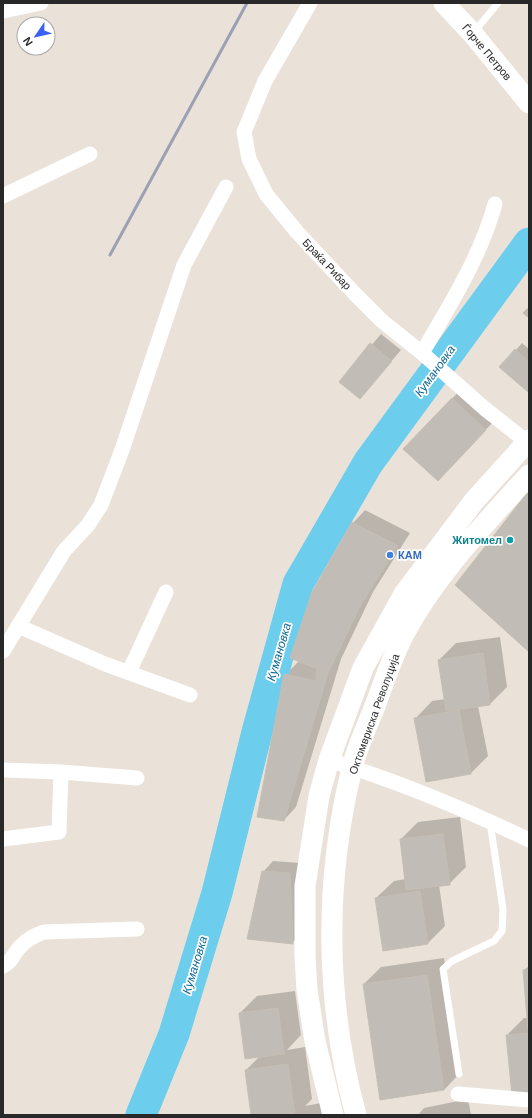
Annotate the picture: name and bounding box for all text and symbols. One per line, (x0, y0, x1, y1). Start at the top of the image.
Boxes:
north arrow (16, 16, 56, 56)
street label: Ѓорче Петров (460, 21, 514, 83)
text: N (20, 35, 35, 48)
street label: Браќа Рибар (300, 236, 354, 292)
water label: Кумановка (412, 342, 458, 399)
place label: Житомел (451, 534, 502, 546)
marker: Житомел (505, 535, 515, 545)
place label: КАМ (398, 549, 422, 561)
marker: КАМ (385, 550, 395, 560)
water label: Кумановка (264, 621, 294, 683)
street label: Октомвриска Револуција (347, 651, 402, 776)
water label: Кумановка (180, 934, 211, 996)

